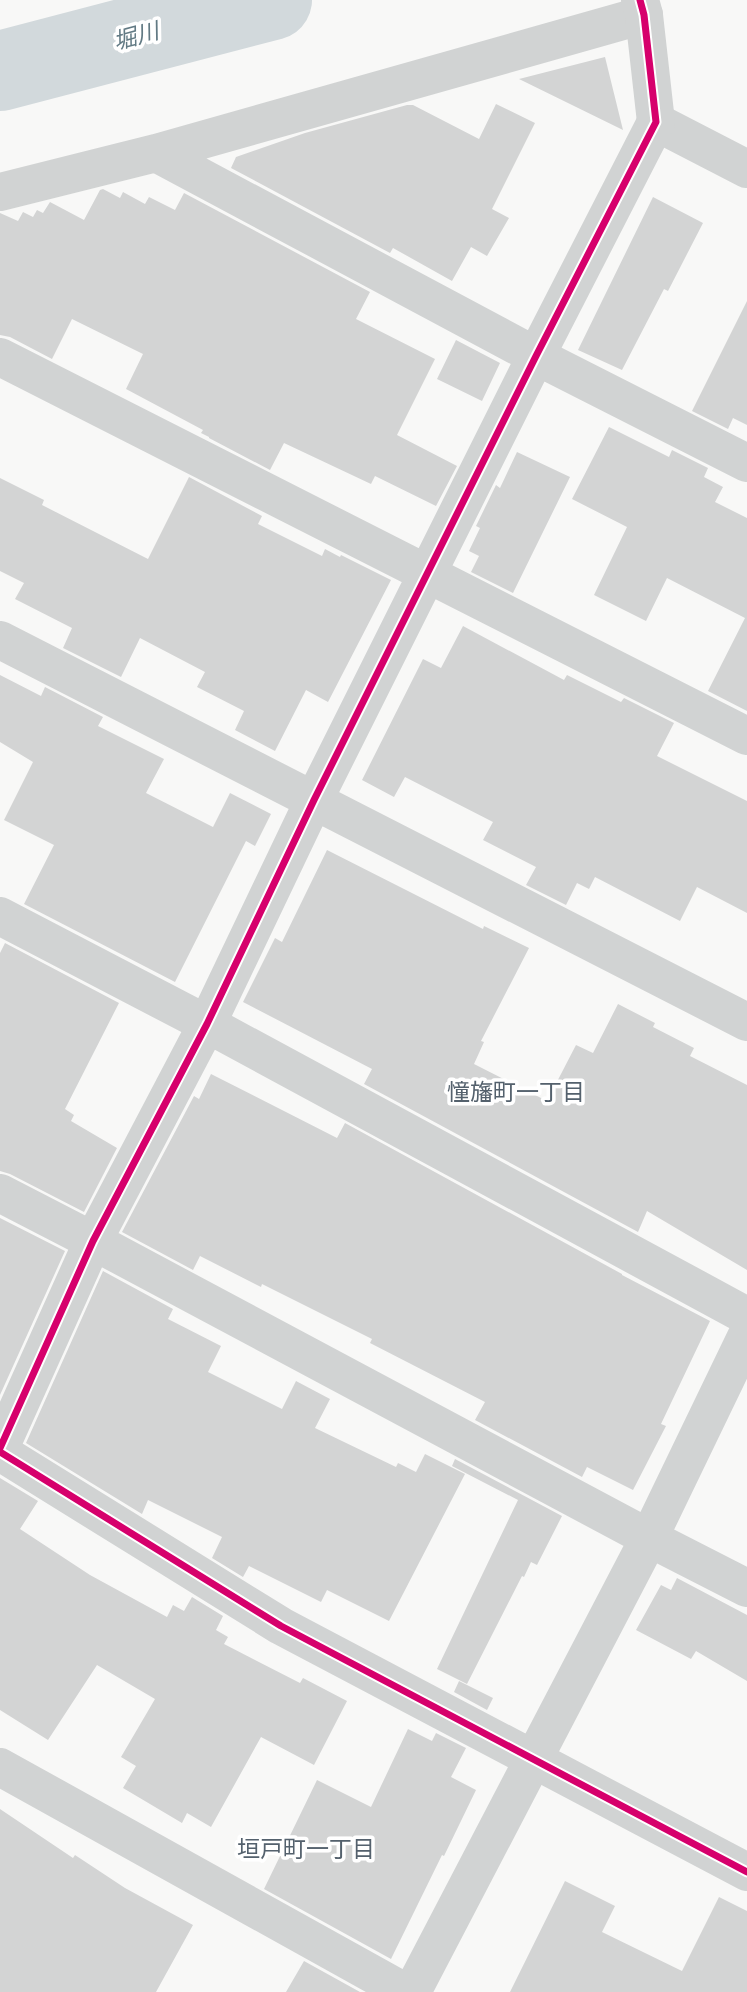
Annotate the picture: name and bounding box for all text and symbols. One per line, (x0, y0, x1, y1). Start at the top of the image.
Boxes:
water label: 堀川 (110, 16, 165, 55)
district label: 憧旛町一丁目 (447, 1078, 585, 1106)
district label: 垣戸町一丁目 (237, 1835, 375, 1863)

